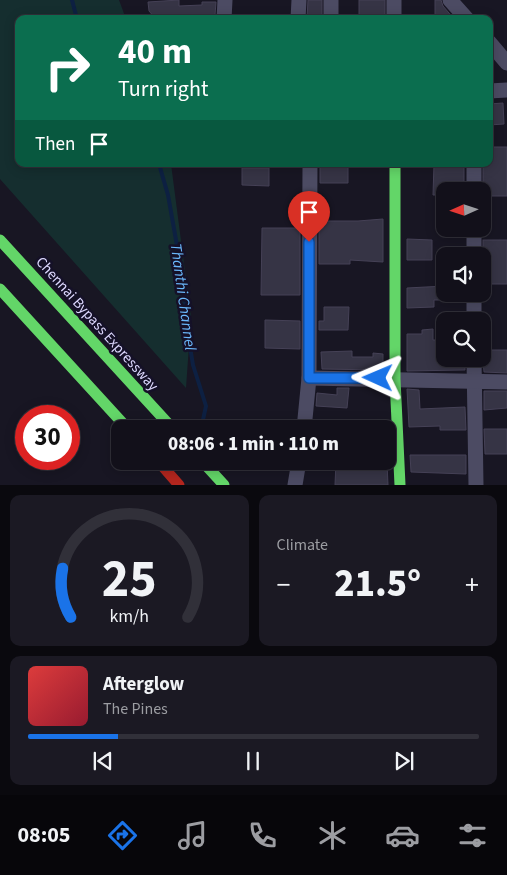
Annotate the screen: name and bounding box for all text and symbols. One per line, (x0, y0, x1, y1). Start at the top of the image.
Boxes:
text: 40 m (118, 27, 192, 77)
icon: right (35, 35, 100, 100)
text: Turn right (118, 73, 208, 105)
icon: arrive (85, 130, 113, 158)
text: Then (35, 131, 75, 158)
north arrow (436, 182, 491, 238)
map controls (436, 182, 491, 367)
pin (288, 191, 330, 242)
icon: arrive (295, 198, 323, 226)
water label: Thanthi Channel (165, 242, 201, 352)
button: sound (436, 247, 491, 302)
street label: Chennai Bypass Expressway (31, 252, 163, 396)
button: search (436, 312, 491, 367)
position arrow (351, 351, 403, 403)
speed limit sign: 30 (15, 405, 80, 470)
text: 08:06 · 1 min · 110 m (168, 431, 339, 458)
text: Climate (277, 534, 328, 556)
text: 25 (102, 543, 157, 617)
text: 21.5° (334, 557, 421, 611)
text: − (277, 565, 290, 605)
text: + (465, 565, 479, 605)
text: km/h (109, 604, 149, 629)
text: Afterglow (103, 671, 184, 698)
text: The Pines (103, 698, 168, 720)
icon: previous (89, 747, 117, 775)
icon: pause (239, 747, 267, 775)
icon: next (390, 747, 418, 775)
icon: directions (105, 818, 140, 853)
icon: music (175, 818, 210, 853)
icon: phone (245, 818, 280, 853)
icon: climate (315, 818, 350, 853)
icon: car (385, 818, 420, 853)
icon: filters (455, 818, 490, 853)
text: 08:05 (17, 819, 71, 851)

